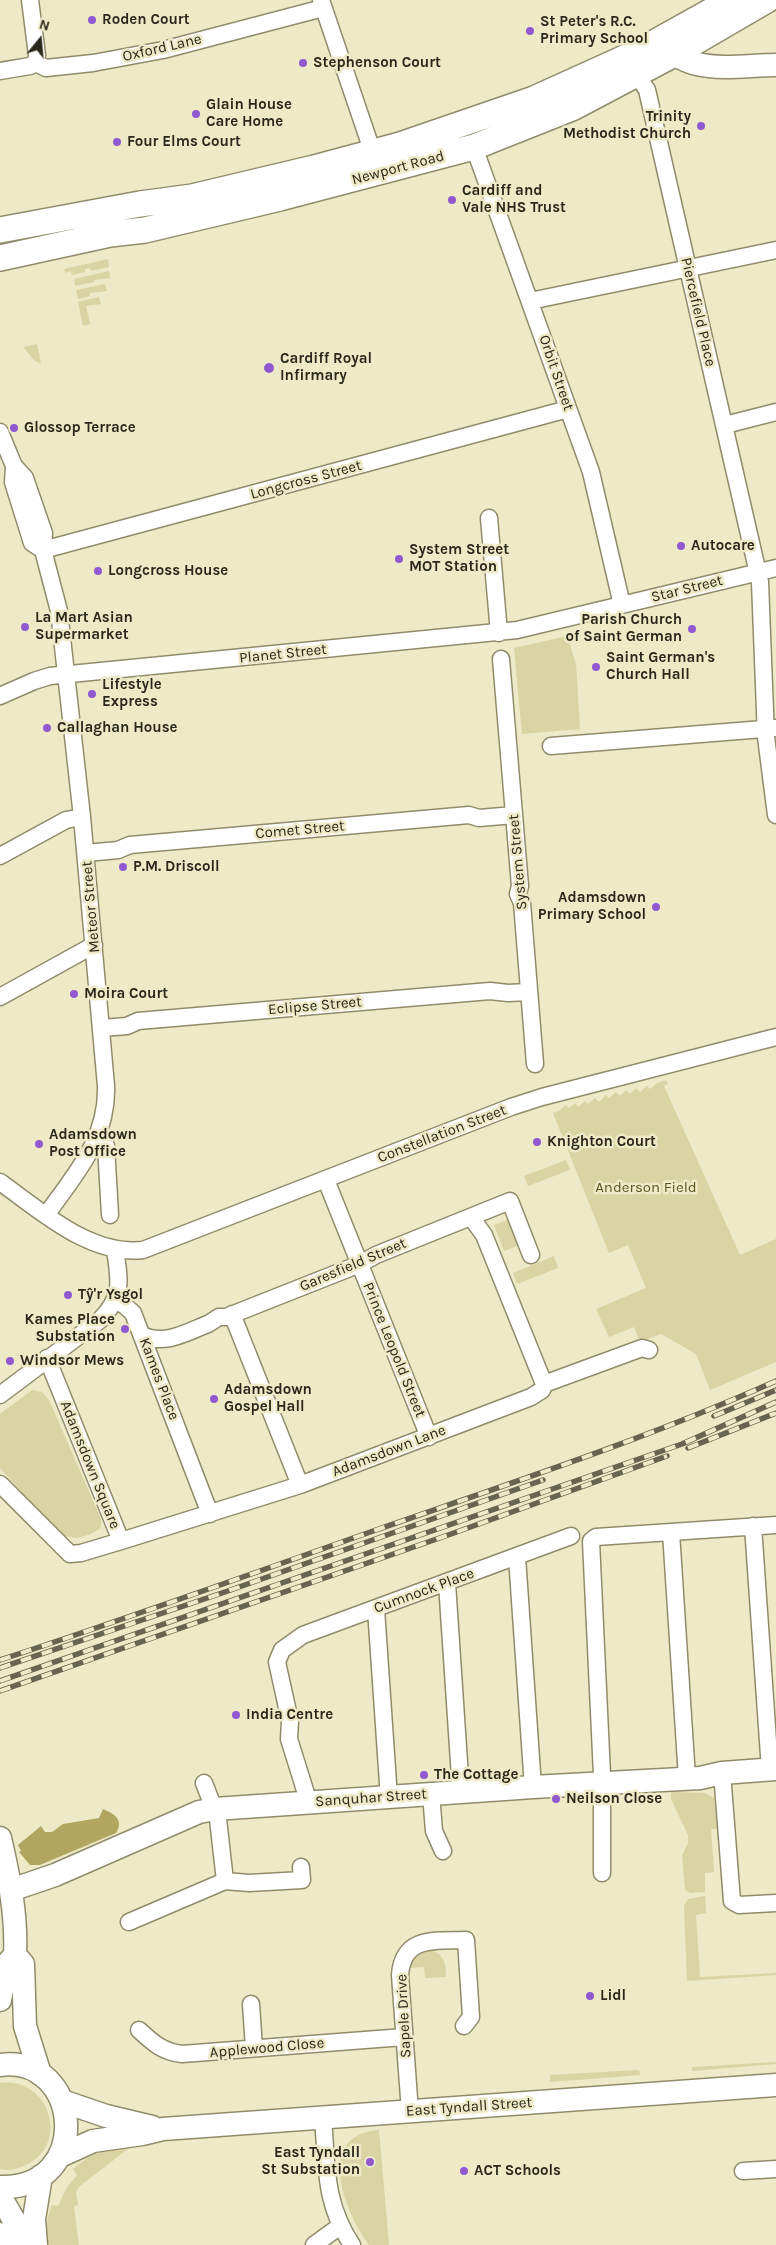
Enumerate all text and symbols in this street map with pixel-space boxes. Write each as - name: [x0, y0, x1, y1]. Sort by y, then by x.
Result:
- place label: Roden Court: [102, 11, 190, 29]
- place label: St Peter's R.C. Primary School: [540, 13, 648, 48]
- marker: Roden Court: [86, 14, 98, 26]
- north arrow: [15, 15, 65, 65]
- text: N: [37, 16, 52, 35]
- marker: St Peter's R.C. Primary School: [524, 25, 536, 37]
- street label: Oxford Lane: [121, 30, 203, 66]
- place label: Stephenson Court: [313, 54, 441, 72]
- marker: Stephenson Court: [297, 57, 309, 69]
- place label: Glain House Care Home: [206, 96, 292, 131]
- marker: Glain House Care Home: [190, 108, 202, 120]
- place label: Trinity Methodist Church: [563, 108, 691, 143]
- marker: Trinity Methodist Church: [695, 120, 707, 132]
- place label: Four Elms Court: [127, 133, 241, 151]
- marker: Four Elms Court: [111, 136, 123, 148]
- street label: Newport Road: [350, 147, 446, 189]
- place label: Cardiff and Vale NHS Trust: [462, 182, 566, 217]
- marker: Cardiff and Vale NHS Trust: [446, 194, 458, 206]
- street label: Piercefield Place: [677, 256, 719, 368]
- street label: Orbit Street: [535, 333, 577, 413]
- place label: Cardiff Royal Infirmary: [280, 350, 372, 385]
- marker: Cardiff Royal Infirmary: [262, 361, 276, 375]
- place label: Glossop Terrace: [24, 419, 136, 437]
- marker: Glossop Terrace: [8, 422, 20, 434]
- street label: Longcross Street: [248, 456, 364, 504]
- place label: Autocare: [691, 537, 755, 555]
- marker: Autocare: [675, 540, 687, 552]
- place label: System Street MOT Station: [409, 541, 509, 576]
- marker: System Street MOT Station: [393, 553, 405, 565]
- place label: Longcross House: [108, 562, 228, 580]
- marker: Longcross House: [92, 565, 104, 577]
- street label: Star Street: [649, 571, 725, 607]
- place label: La Mart Asian Supermarket: [35, 609, 133, 644]
- place label: Parish Church of Saint German: [566, 611, 682, 646]
- marker: La Mart Asian Supermarket: [19, 621, 31, 633]
- marker: Parish Church of Saint German: [686, 623, 698, 635]
- street label: Planet Street: [238, 640, 328, 668]
- place label: Saint German's Church Hall: [606, 649, 715, 684]
- marker: Saint German's Church Hall: [590, 661, 602, 673]
- place label: Lifestyle Express: [102, 676, 162, 711]
- marker: Lifestyle Express: [86, 688, 98, 700]
- place label: Callaghan House: [57, 719, 178, 737]
- marker: Callaghan House: [41, 722, 53, 734]
- street label: System Street: [505, 813, 531, 911]
- street label: Comet Street: [255, 817, 345, 843]
- place label: P.M. Driscoll: [133, 858, 220, 876]
- street label: Meteor Street: [78, 860, 104, 954]
- marker: P.M. Driscoll: [117, 861, 129, 873]
- place label: Adamsdown Primary School: [538, 889, 646, 924]
- marker: Adamsdown Primary School: [650, 901, 662, 913]
- place label: Moira Court: [84, 985, 168, 1003]
- marker: Moira Court: [68, 988, 80, 1000]
- street label: Eclipse Street: [267, 993, 363, 1019]
- street label: Constellation Street: [375, 1101, 509, 1167]
- place label: Adamsdown Post Office: [49, 1126, 137, 1161]
- place label: Knighton Court: [547, 1133, 656, 1151]
- marker: Knighton Court: [531, 1136, 543, 1148]
- marker: Adamsdown Post Office: [33, 1138, 45, 1150]
- park label: Anderson Field: [595, 1179, 697, 1197]
- street label: Garesfield Street: [297, 1234, 409, 1296]
- street label: Prince Leopold Street: [359, 1280, 429, 1420]
- place label: Tŷ'r Ysgol: [78, 1286, 143, 1304]
- marker: Tŷ'r Ysgol: [62, 1289, 74, 1301]
- place label: Kames Place Substation: [25, 1311, 115, 1346]
- marker: Kames Place Substation: [119, 1323, 131, 1335]
- street label: Kames Place: [135, 1335, 183, 1423]
- place label: Windsor Mews: [20, 1352, 124, 1370]
- marker: Windsor Mews: [4, 1355, 16, 1367]
- place label: Adamsdown Gospel Hall: [224, 1381, 312, 1416]
- marker: Adamsdown Gospel Hall: [208, 1393, 220, 1405]
- street label: Adamsdown Square: [56, 1398, 124, 1532]
- street label: Adamsdown Lane: [330, 1421, 448, 1481]
- street label: Cumnock Place: [371, 1564, 477, 1618]
- place label: India Centre: [246, 1706, 333, 1724]
- marker: India Centre: [230, 1709, 242, 1721]
- place label: The Cottage: [434, 1766, 518, 1784]
- marker: The Cottage: [418, 1769, 430, 1781]
- street label: Sanquhar Street: [315, 1785, 427, 1811]
- place label: Neilson Close: [566, 1790, 662, 1808]
- marker: Neilson Close: [550, 1793, 562, 1805]
- street label: Sapele Drive: [393, 1973, 415, 2059]
- place label: Lidl: [600, 1987, 626, 2005]
- marker: Lidl: [584, 1990, 596, 2002]
- street label: Applewood Close: [209, 2034, 325, 2062]
- street label: East Tyndall Street: [405, 2094, 533, 2120]
- place label: East Tyndall St Substation: [261, 2144, 360, 2179]
- marker: East Tyndall St Substation: [364, 2156, 376, 2168]
- place label: ACT Schools: [474, 2162, 561, 2180]
- marker: ACT Schools: [458, 2165, 470, 2177]

